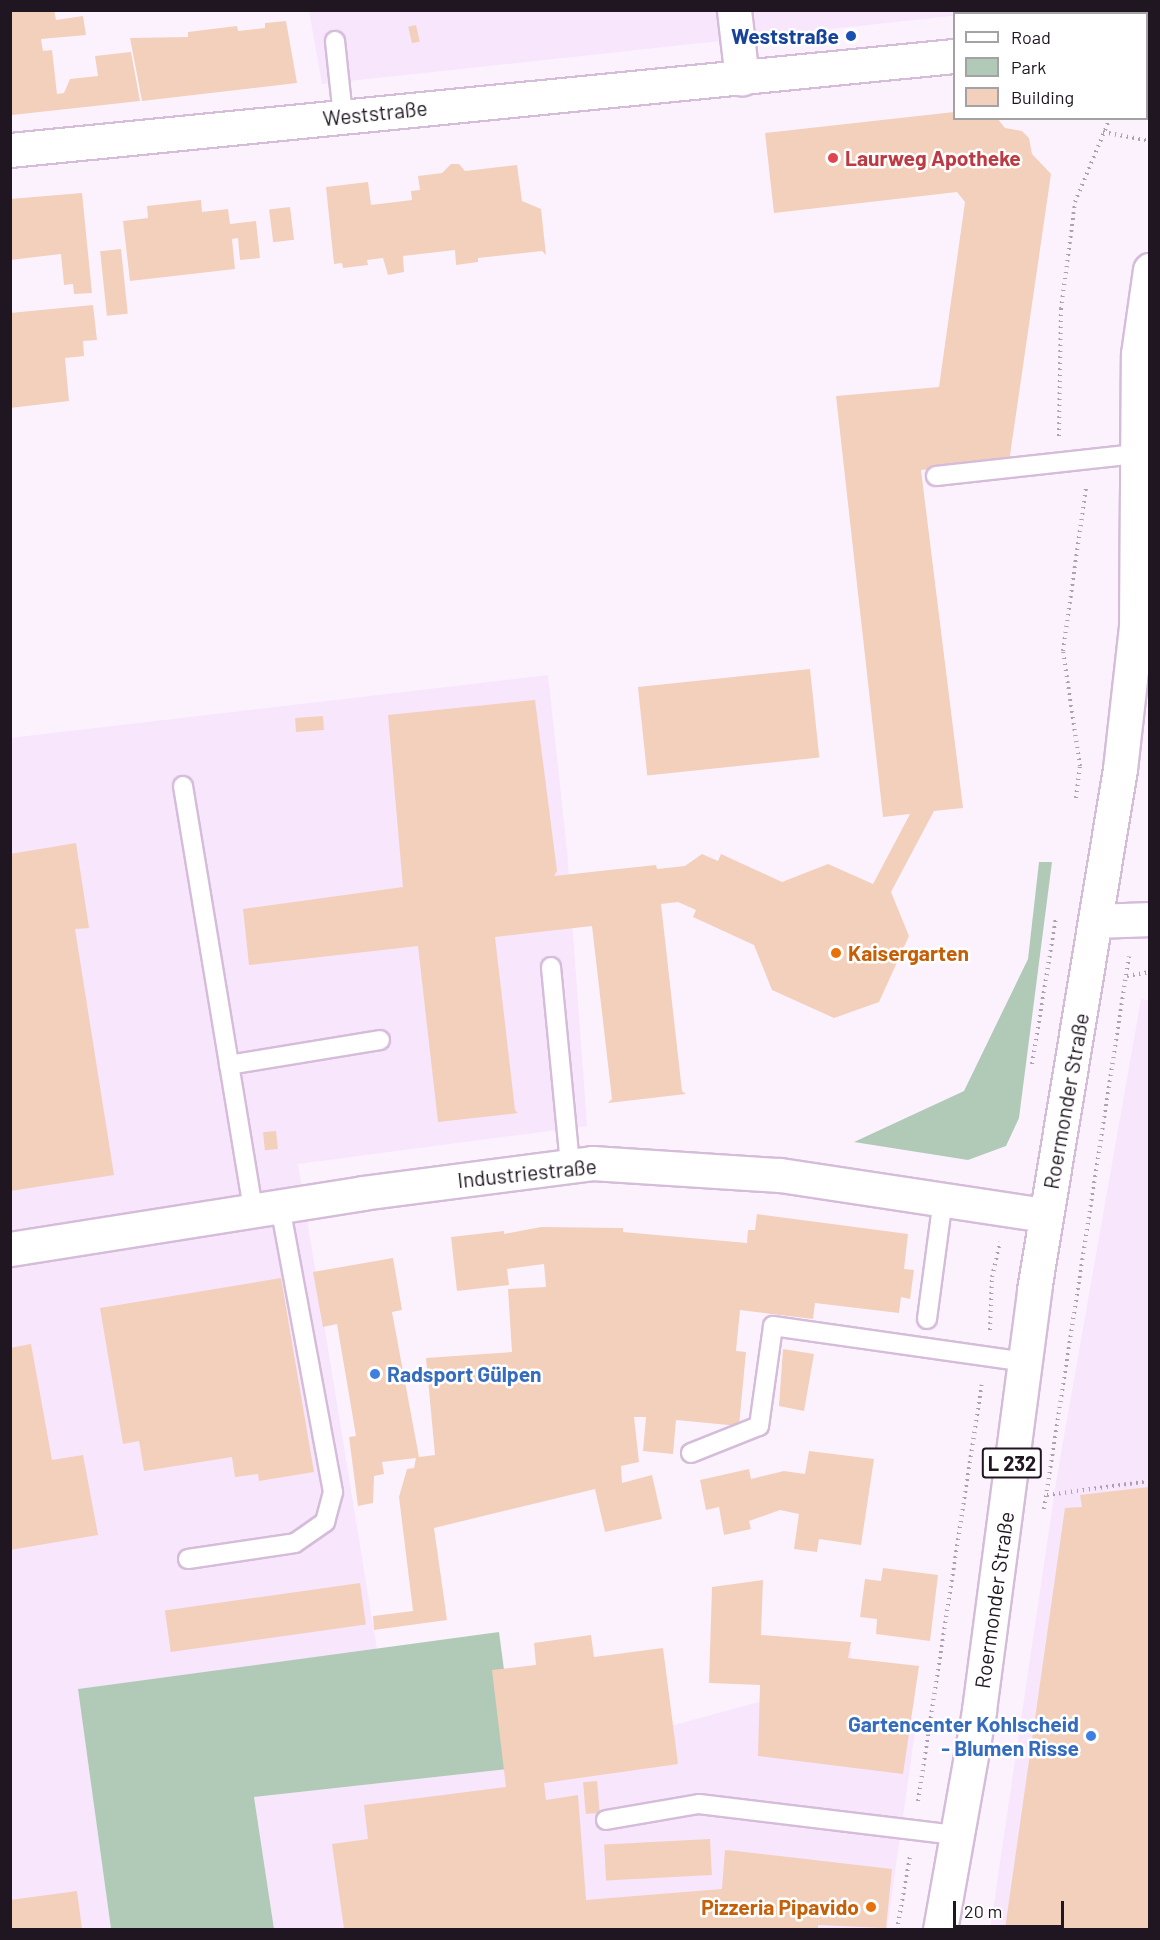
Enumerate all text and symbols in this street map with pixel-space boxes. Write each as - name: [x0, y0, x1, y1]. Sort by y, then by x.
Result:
- legend: [953, 12, 1148, 120]
- place label: Weststraße: [731, 23, 839, 49]
- text: Road: [1011, 26, 1051, 48]
- marker: Weststraße: [844, 29, 858, 43]
- text: Park: [1011, 56, 1046, 78]
- text: Building: [1011, 86, 1074, 108]
- street label: Weststraße: [321, 95, 429, 131]
- place label: Laurweg Apotheke: [845, 145, 1021, 171]
- marker: Laurweg Apotheke: [826, 151, 840, 165]
- place label: Kaisergarten: [848, 940, 969, 966]
- marker: Kaisergarten: [829, 946, 843, 960]
- street label: Roermonder Straße: [1038, 1011, 1094, 1191]
- street label: Industriestraße: [456, 1153, 598, 1193]
- place label: Radsport Gülpen: [387, 1361, 542, 1387]
- marker: Radsport Gülpen: [368, 1367, 382, 1381]
- road number: L 232: [980, 1446, 1044, 1480]
- street label: Roermonder Straße: [969, 1510, 1019, 1690]
- place label: Gartencenter Kohlscheid - Blumen Risse: [848, 1711, 1079, 1761]
- marker: Gartencenter Kohlscheid - Blumen Risse: [1084, 1729, 1098, 1743]
- scale bar: [956, 1889, 1067, 1927]
- place label: Pizzeria Pipavido: [701, 1894, 859, 1920]
- marker: Pizzeria Pipavido: [864, 1900, 878, 1914]
- text: 20 m: [964, 1900, 1002, 1922]

